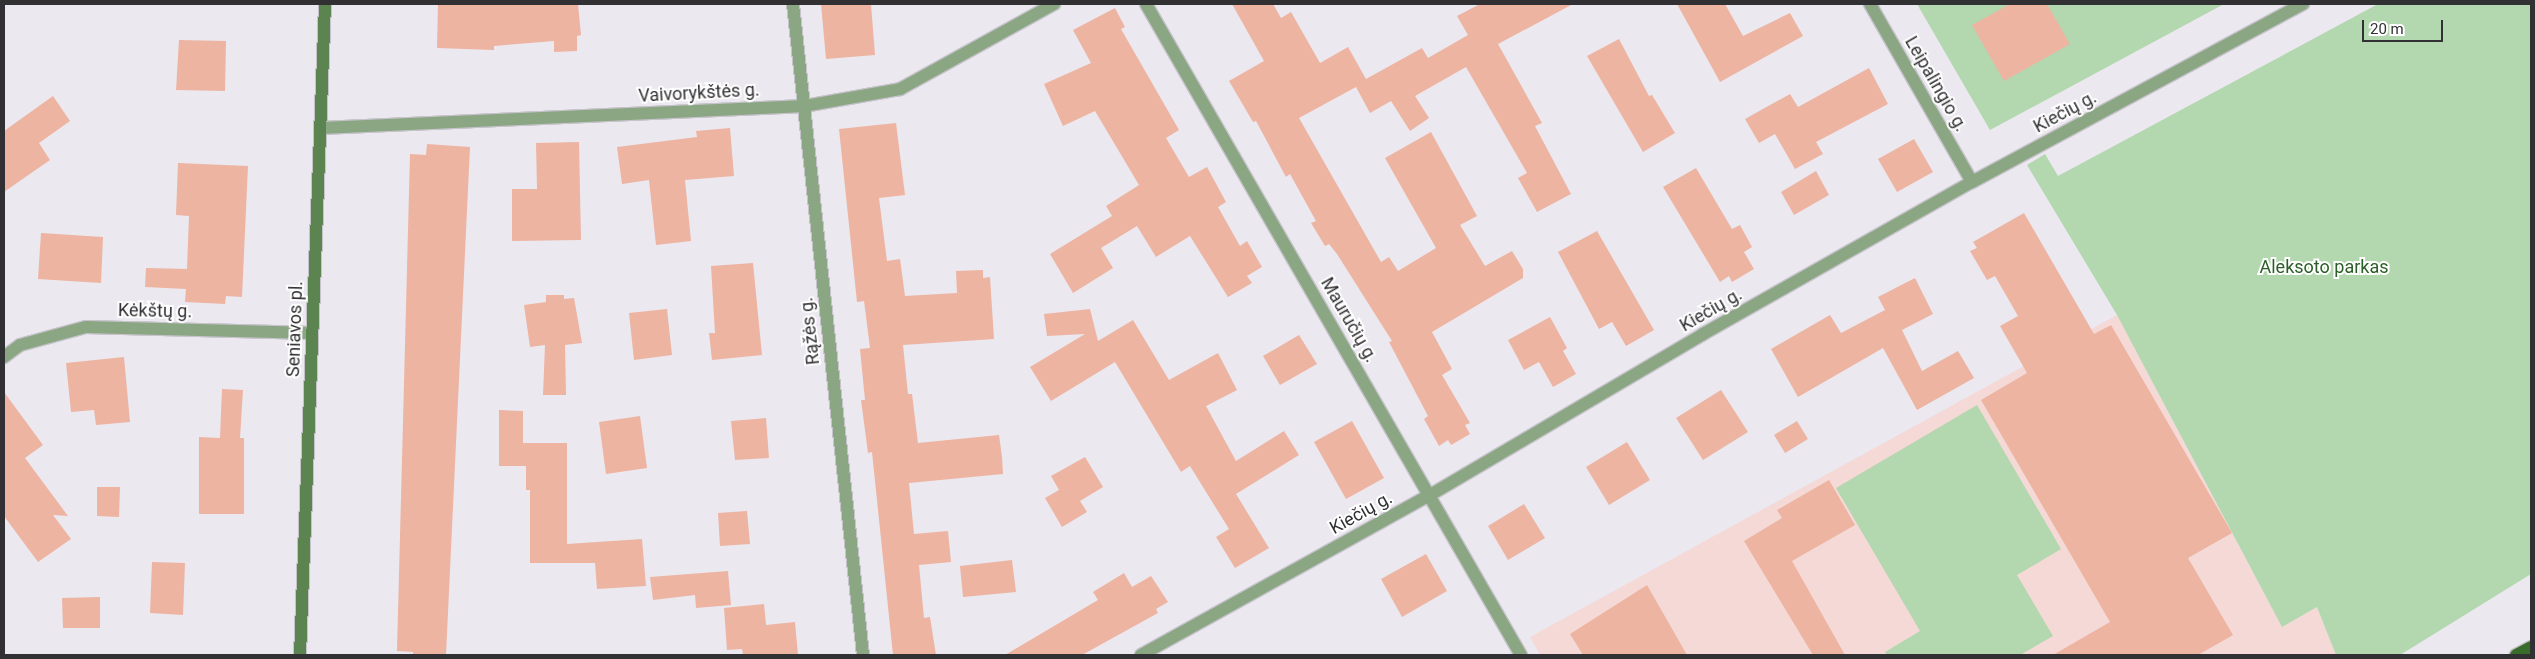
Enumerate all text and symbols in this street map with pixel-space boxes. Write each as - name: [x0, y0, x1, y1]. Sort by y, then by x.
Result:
- scale bar: [2365, 10, 2446, 42]
- text: 20 m: [2370, 20, 2404, 38]
- street label: Leipalingio g.: [1900, 33, 1972, 135]
- street label: Vaivorykštės g.: [638, 79, 760, 107]
- street label: Kiečių g.: [2030, 86, 2100, 138]
- park label: Aleksoto parkas: [2260, 256, 2388, 278]
- street label: Mauručių g.: [1316, 274, 1382, 366]
- street label: Seniavos pl.: [283, 281, 307, 377]
- street label: Kiečių g.: [1676, 284, 1746, 336]
- street label: Rąžės g.: [796, 296, 824, 366]
- street label: Kėkštų g.: [118, 300, 192, 322]
- street label: Kiečių g.: [1326, 487, 1396, 539]

